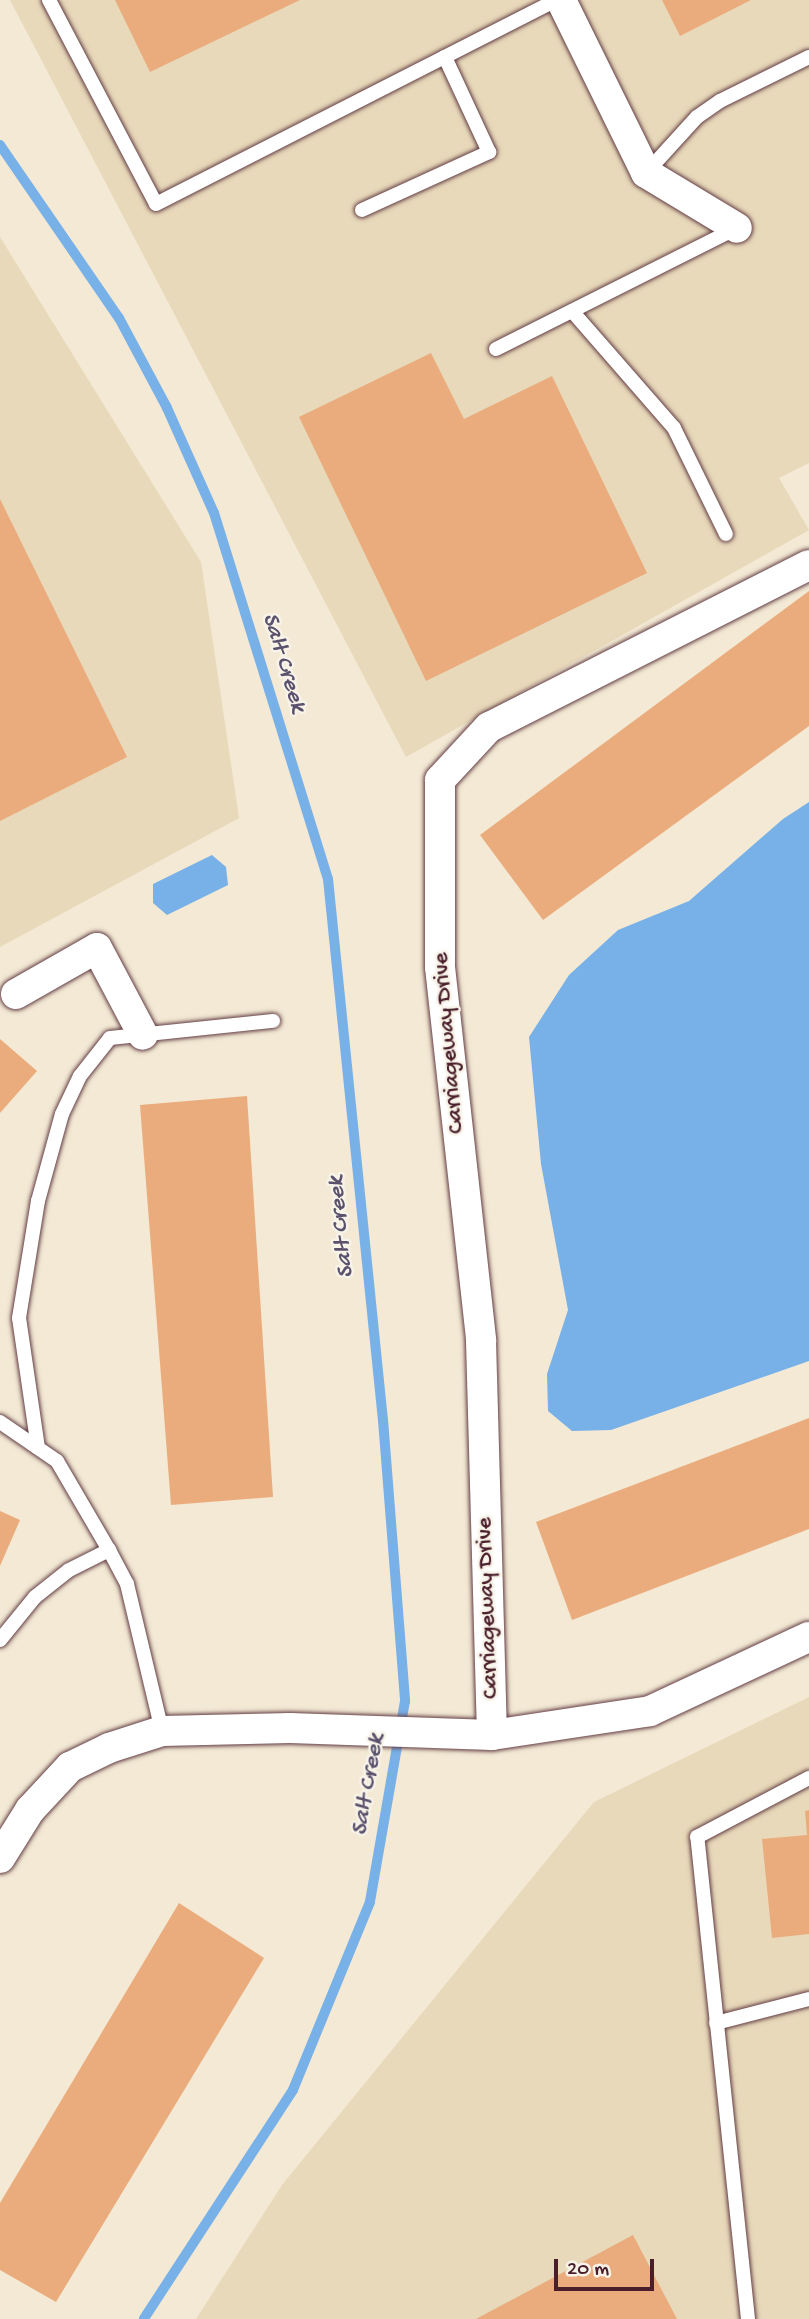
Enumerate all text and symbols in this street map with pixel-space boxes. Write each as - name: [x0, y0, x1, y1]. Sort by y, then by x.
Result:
- water label: Salt Creek: [254, 610, 312, 716]
- street label: Carriageway Drive: [428, 951, 472, 1135]
- water label: Salt Creek: [322, 1175, 362, 1279]
- street label: Carriageway Drive: [472, 1517, 506, 1699]
- water label: Salt Creek: [346, 1732, 392, 1838]
- scale bar: [557, 2246, 657, 2290]
- text: 20 m: [567, 2258, 609, 2283]

